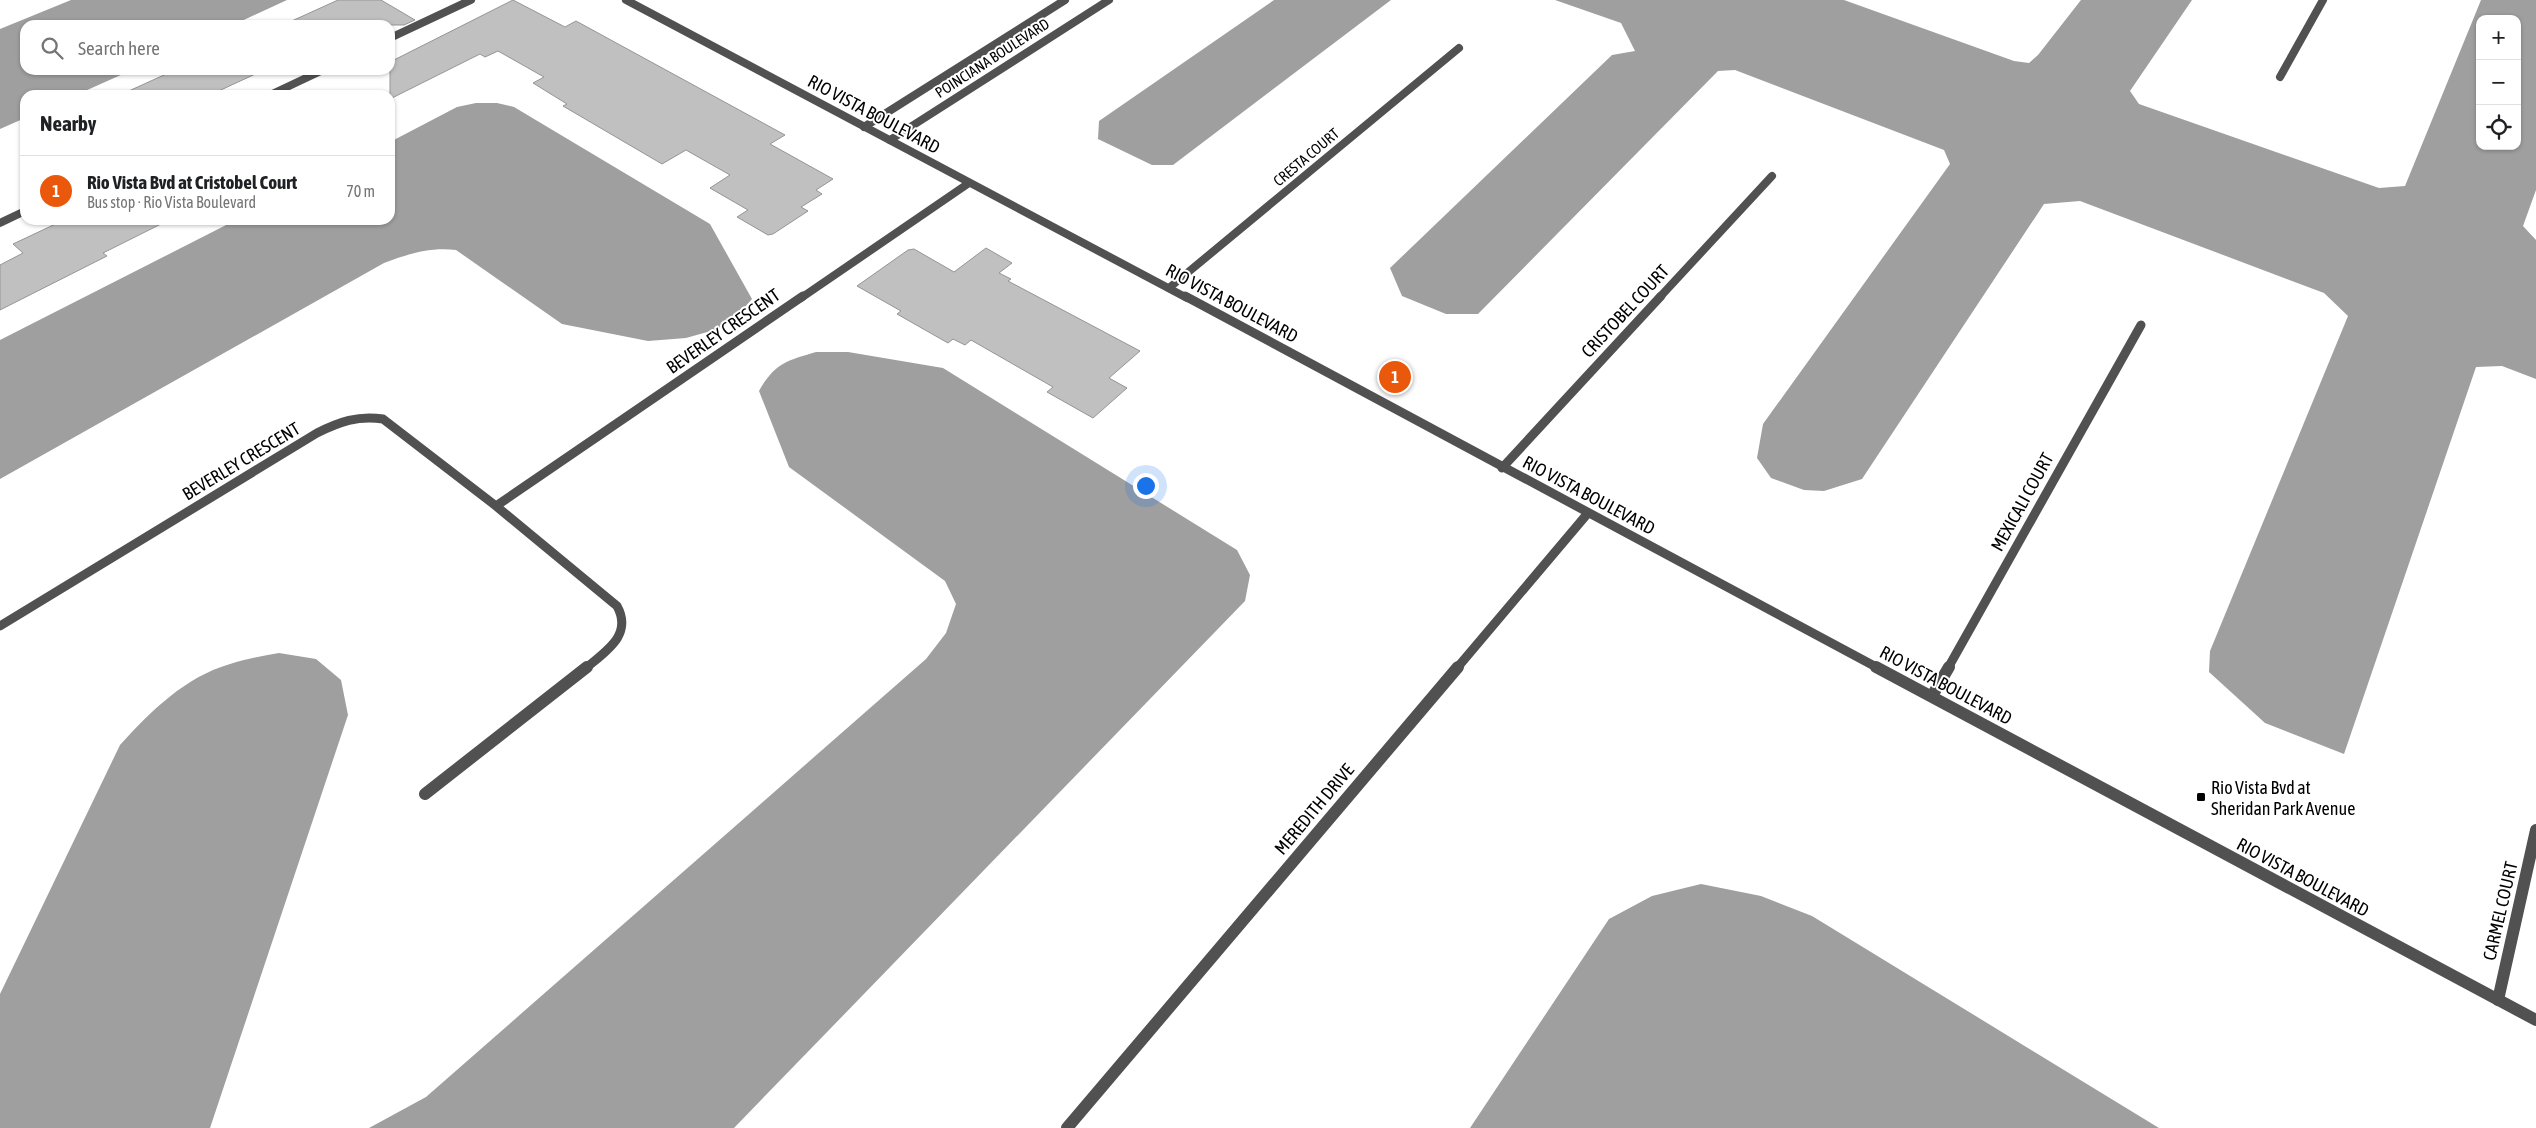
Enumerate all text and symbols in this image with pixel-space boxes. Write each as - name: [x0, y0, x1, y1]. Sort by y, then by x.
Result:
- street label: POINCIANA BOULEVARD: [932, 15, 1052, 101]
- map controls: [2476, 15, 2521, 150]
- button: +: [2476, 15, 2521, 60]
- search box: [20, 20, 395, 75]
- icon: search: [38, 34, 66, 62]
- text: Search here: [78, 37, 160, 59]
- button: −: [2476, 60, 2521, 105]
- street label: RIO VISTA BOULEVARD: [804, 70, 944, 158]
- button: locate: [2476, 105, 2521, 150]
- text: Nearby: [40, 111, 96, 135]
- street label: CRESTA COURT: [1270, 124, 1343, 189]
- text: Rio Vista Bvd at Cristobel Court: [87, 171, 297, 193]
- text: 1: [52, 182, 60, 200]
- text: 70 m: [346, 182, 375, 200]
- text: Bus stop · Rio Vista Boulevard: [87, 193, 256, 211]
- street label: RIO VISTA BOULEVARD: [1162, 259, 1302, 347]
- street label: CRISTOBEL COURT: [1577, 260, 1673, 362]
- street label: BEVERLEY CRESCENT: [662, 284, 784, 378]
- pin: 1: [1379, 358, 1411, 396]
- street label: BEVERLEY CRESCENT: [178, 418, 304, 504]
- street label: MEXICALI COURT: [1986, 449, 2058, 555]
- street label: RIO VISTA BOULEVARD: [1519, 451, 1659, 539]
- your location: [1133, 473, 1159, 499]
- street label: RIO VISTA BOULEVARD: [1876, 641, 2016, 729]
- street label: MEREDITH DRIVE: [1270, 759, 1358, 859]
- place label: Rio Vista Bvd at Sheridan Park Avenue: [2211, 777, 2355, 819]
- marker: Rio Vista Bvd at Sheridan Park Avenue: [2195, 791, 2207, 803]
- street label: RIO VISTA BOULEVARD: [2233, 833, 2373, 921]
- street label: CARMEL COURT: [2478, 859, 2522, 962]

